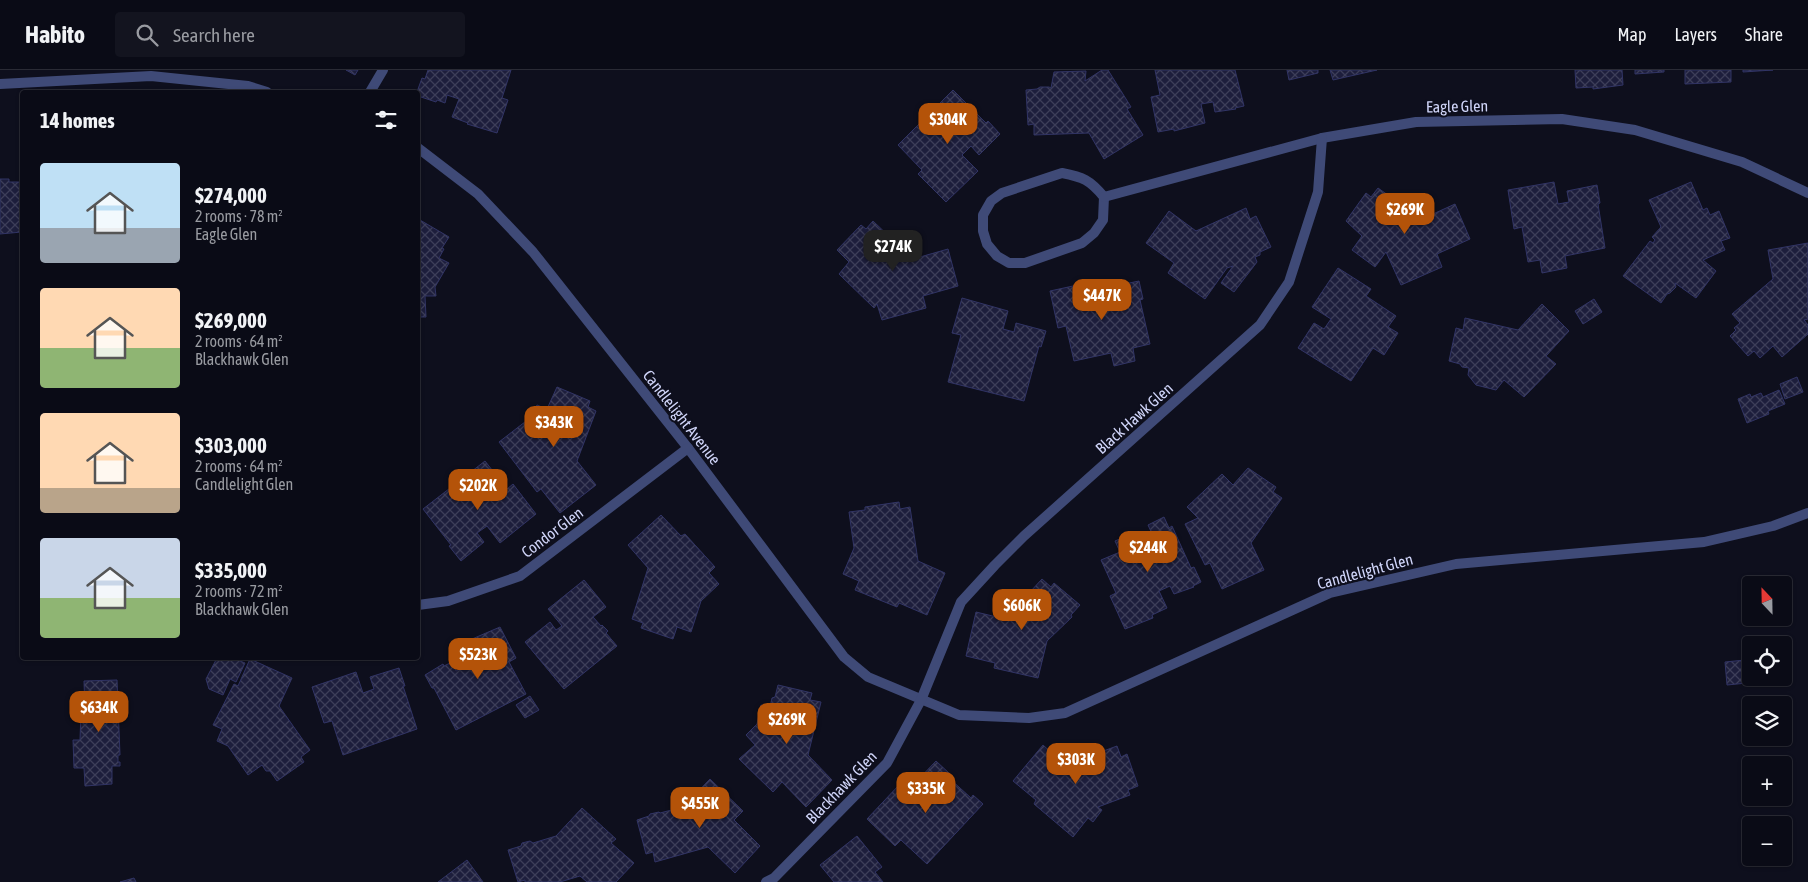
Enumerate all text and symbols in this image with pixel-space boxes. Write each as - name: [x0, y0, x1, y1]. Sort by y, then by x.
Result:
- search box: [115, 12, 465, 57]
- text: Habito: [25, 21, 85, 48]
- icon: search: [133, 21, 161, 49]
- text: Search here: [173, 24, 255, 46]
- text: Map: [1617, 24, 1646, 45]
- text: Layers: [1674, 24, 1717, 45]
- text: Share: [1745, 24, 1783, 45]
- street label: Eagle Glen: [1426, 96, 1488, 117]
- pin: $304K: [913, 102, 983, 145]
- icon: filters: [372, 106, 400, 134]
- text: 14 homes: [40, 108, 115, 132]
- text: $304K: [929, 110, 967, 128]
- icon: home: [80, 183, 140, 243]
- text: $274,000: [195, 183, 267, 207]
- pin: $269K: [1370, 192, 1440, 235]
- text: $269K: [1386, 200, 1424, 218]
- text: 2 rooms · 78 m²: [195, 207, 283, 225]
- text: Eagle Glen: [195, 225, 257, 243]
- pin: $274K: [858, 230, 928, 272]
- text: $274K: [874, 237, 912, 255]
- pin: $447K: [1067, 278, 1137, 321]
- text: $447K: [1083, 286, 1121, 304]
- icon: home: [80, 308, 140, 368]
- text: $269,000: [195, 308, 267, 332]
- text: 2 rooms · 64 m²: [195, 332, 283, 350]
- text: Blackhawk Glen: [195, 350, 289, 368]
- street label: Candlelight Avenue: [639, 366, 724, 468]
- street label: Black Hawk Glen: [1092, 379, 1176, 457]
- pin: $343K: [519, 406, 589, 448]
- text: $343K: [535, 413, 573, 431]
- icon: home: [80, 433, 140, 493]
- text: $303,000: [195, 433, 267, 457]
- text: 2 rooms · 64 m²: [195, 457, 283, 475]
- pin: $202K: [443, 468, 513, 511]
- text: Candlelight Glen: [195, 475, 293, 493]
- text: $202K: [459, 476, 497, 494]
- street label: Condor Glen: [518, 503, 586, 561]
- pin: $244K: [1113, 530, 1183, 573]
- text: $244K: [1129, 538, 1167, 556]
- street label: Candlelight Glen: [1315, 550, 1415, 593]
- icon: home: [80, 558, 140, 618]
- text: $335,000: [195, 558, 267, 582]
- north arrow: [1742, 576, 1792, 626]
- map controls: [1742, 576, 1792, 866]
- text: 2 rooms · 72 m²: [195, 582, 283, 600]
- pin: $606K: [987, 588, 1057, 631]
- text: $606K: [1003, 596, 1041, 614]
- text: Blackhawk Glen: [195, 600, 289, 618]
- button: locate: [1742, 636, 1792, 686]
- pin: $523K: [443, 638, 513, 680]
- text: $523K: [459, 645, 497, 663]
- pin: $634K: [64, 690, 134, 733]
- button: layers: [1742, 696, 1792, 746]
- text: $634K: [80, 698, 118, 716]
- pin: $269K: [752, 702, 822, 745]
- text: $269K: [768, 710, 806, 728]
- pin: $303K: [1041, 742, 1111, 785]
- street label: Blackhawk Glen: [802, 747, 880, 827]
- text: $303K: [1057, 750, 1095, 768]
- button: +: [1742, 756, 1792, 806]
- pin: $335K: [891, 772, 961, 814]
- text: $335K: [907, 779, 945, 797]
- pin: $455K: [665, 786, 735, 829]
- text: $455K: [681, 794, 719, 812]
- button: −: [1742, 816, 1792, 866]

